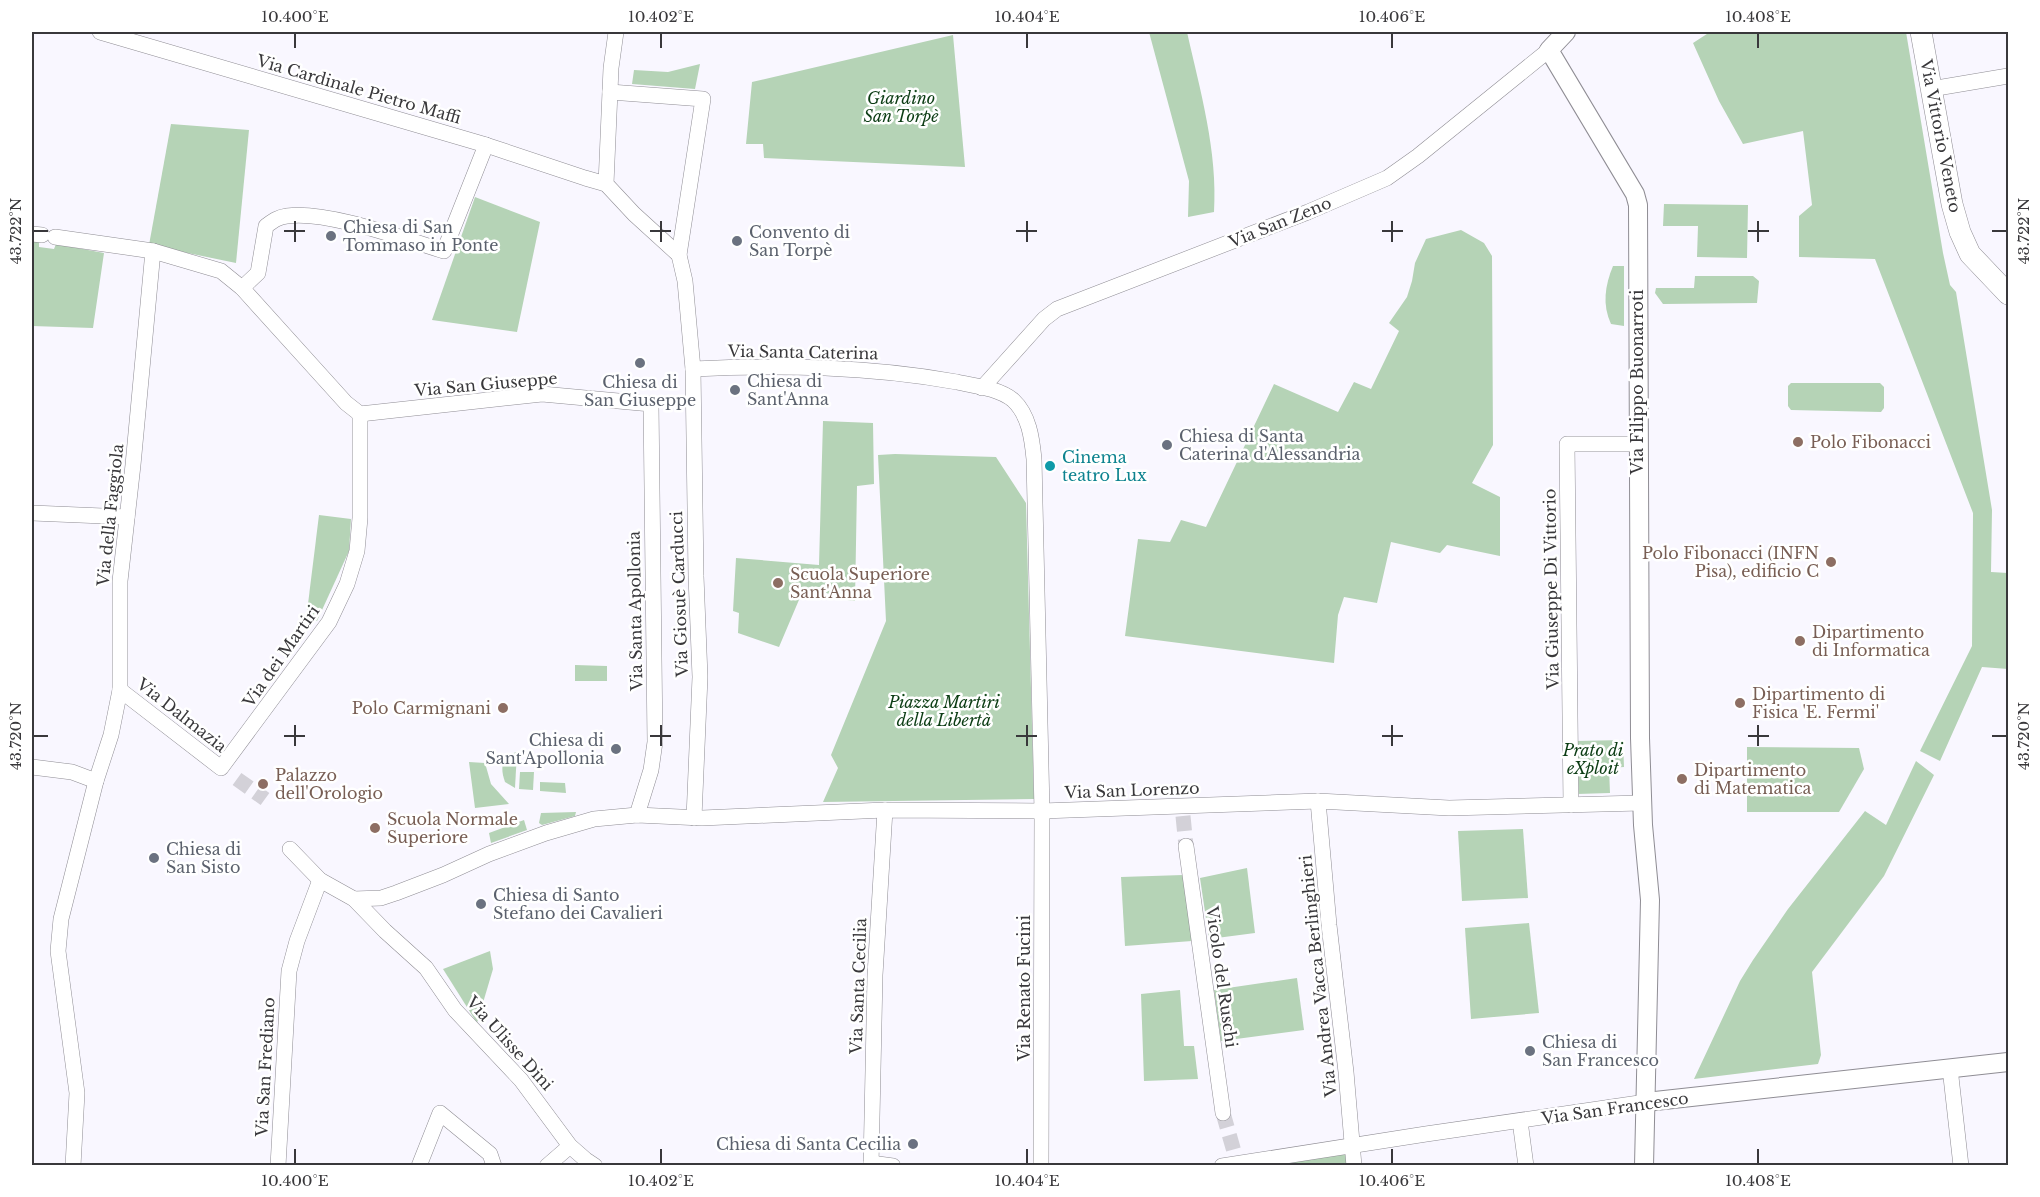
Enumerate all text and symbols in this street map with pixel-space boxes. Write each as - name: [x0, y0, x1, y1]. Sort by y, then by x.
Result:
- text: 10.400°E: [261, 7, 329, 26]
- text: 10.402°E: [628, 7, 694, 26]
- text: 10.404°E: [994, 7, 1060, 26]
- text: 10.406°E: [1359, 7, 1425, 26]
- text: 10.408°E: [1725, 7, 1791, 26]
- street label: Via Cardinale Pietro Maffi: [254, 50, 464, 128]
- street label: Via Vittorio Veneto: [1916, 57, 1966, 214]
- park label: Giardino San Torpè: [864, 88, 939, 126]
- street label: Via San Zeno: [1225, 192, 1334, 252]
- text: 43.722°N: [6, 198, 25, 264]
- text: 43.722°N: [2014, 198, 2033, 264]
- place label: Chiesa di San Tommaso in Ponte: [343, 217, 498, 255]
- place label: Convento di San Torpè: [749, 222, 851, 260]
- marker: Chiesa di San Tommaso in Ponte: [324, 229, 338, 243]
- marker: Convento di San Torpè: [730, 234, 744, 248]
- street label: Via Filippo Buonarroti: [1627, 289, 1647, 476]
- street label: Via Santa Caterina: [727, 341, 879, 363]
- marker: Chiesa di San Giuseppe: [633, 356, 647, 370]
- street label: Via San Giuseppe: [413, 368, 558, 400]
- place label: Chiesa di Sant'Anna: [747, 371, 829, 409]
- place label: Chiesa di San Giuseppe: [584, 372, 696, 410]
- marker: Chiesa di Sant'Anna: [728, 383, 742, 397]
- place label: Chiesa di Santa Caterina d'Alessandria: [1179, 426, 1360, 464]
- place label: Polo Fibonacci: [1810, 432, 1931, 452]
- marker: Polo Fibonacci: [1791, 435, 1805, 449]
- marker: Chiesa di Santa Caterina d'Alessandria: [1160, 438, 1174, 452]
- street label: Via della Faggiola: [92, 443, 127, 588]
- place label: Cinema teatro Lux: [1062, 447, 1147, 485]
- marker: Cinema teatro Lux: [1043, 459, 1057, 473]
- street label: Via Giuseppe Di Vittorio: [1539, 489, 1563, 690]
- street label: Via Giosuè Carducci: [666, 510, 692, 678]
- street label: Via Santa Apollonia: [624, 531, 646, 692]
- place label: Polo Fibonacci (INFN Pisa), edificio C: [1642, 543, 1819, 581]
- marker: Polo Fibonacci (INFN Pisa), edificio C: [1824, 555, 1838, 569]
- place label: Scuola Superiore Sant'Anna: [790, 564, 930, 602]
- marker: Scuola Superiore Sant'Anna: [771, 576, 785, 590]
- street label: Via dei Martiri: [238, 601, 324, 712]
- place label: Dipartimento di Informatica: [1812, 622, 1930, 660]
- marker: Dipartimento di Informatica: [1793, 634, 1807, 648]
- street label: Via Dalmazia: [132, 673, 231, 756]
- place label: Dipartimento di Fisica 'E. Fermi': [1752, 684, 1886, 722]
- park label: Piazza Martiri della Libertà: [887, 692, 1000, 730]
- marker: Dipartimento di Fisica 'E. Fermi': [1733, 696, 1747, 710]
- place label: Polo Carmignani: [352, 698, 492, 718]
- marker: Polo Carmignani: [496, 701, 510, 715]
- text: 43.720°N: [6, 702, 25, 770]
- text: 43.720°N: [2014, 702, 2033, 770]
- place label: Chiesa di Sant'Apollonia: [486, 730, 605, 768]
- park label: Prato di eXploit: [1562, 740, 1624, 778]
- marker: Chiesa di Sant'Apollonia: [609, 742, 623, 756]
- place label: Dipartimento di Matematica: [1694, 760, 1811, 798]
- place label: Palazzo dell'Orologio: [275, 765, 383, 803]
- marker: Dipartimento di Matematica: [1675, 772, 1689, 786]
- marker: Palazzo dell'Orologio: [256, 777, 270, 791]
- street label: Via San Lorenzo: [1063, 778, 1200, 802]
- place label: Scuola Normale Superiore: [387, 809, 518, 847]
- marker: Scuola Normale Superiore: [368, 821, 382, 835]
- place label: Chiesa di San Sisto: [166, 839, 242, 877]
- marker: Chiesa di San Sisto: [147, 851, 161, 865]
- street label: Via Andrea Vacca Berlinghieri: [1295, 853, 1341, 1099]
- place label: Chiesa di Santo Stefano dei Cavalieri: [493, 885, 663, 923]
- marker: Chiesa di Santo Stefano dei Cavalieri: [474, 897, 488, 911]
- street label: Vicolo del Ruschi: [1202, 904, 1242, 1050]
- street label: Via Renato Fucini: [1014, 915, 1034, 1062]
- street label: Via Santa Cecilia: [846, 917, 870, 1055]
- street label: Via Ulisse Dini: [462, 991, 558, 1095]
- street label: Via San Frediano: [251, 997, 279, 1138]
- place label: Chiesa di San Francesco: [1542, 1032, 1659, 1070]
- marker: Chiesa di San Francesco: [1523, 1044, 1537, 1058]
- street label: Via San Francesco: [1539, 1088, 1690, 1128]
- place label: Chiesa di Santa Cecilia: [716, 1134, 901, 1154]
- marker: Chiesa di Santa Cecilia: [906, 1137, 920, 1151]
- text: 10.400°E: [261, 1171, 329, 1190]
- text: 10.402°E: [628, 1171, 694, 1190]
- text: 10.404°E: [994, 1171, 1060, 1190]
- text: 10.406°E: [1359, 1171, 1425, 1190]
- text: 10.408°E: [1725, 1171, 1791, 1190]

